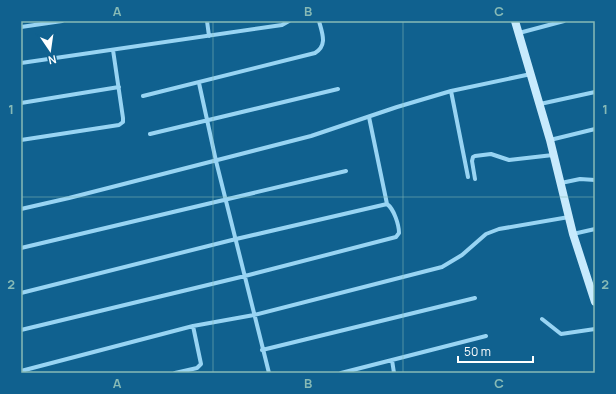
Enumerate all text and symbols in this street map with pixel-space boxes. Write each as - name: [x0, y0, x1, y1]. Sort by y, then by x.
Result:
- text: A: [113, 2, 122, 20]
- text: B: [304, 2, 312, 20]
- text: C: [494, 2, 504, 20]
- north arrow: [30, 30, 70, 70]
- text: N: [47, 52, 58, 68]
- text: 1: [8, 100, 14, 118]
- text: 1: [602, 100, 608, 118]
- text: 2: [7, 275, 15, 293]
- text: 2: [601, 275, 609, 293]
- scale bar: [458, 338, 533, 364]
- text: 50 m: [464, 343, 491, 360]
- text: A: [113, 374, 122, 392]
- text: B: [304, 374, 312, 392]
- text: C: [494, 374, 504, 392]

